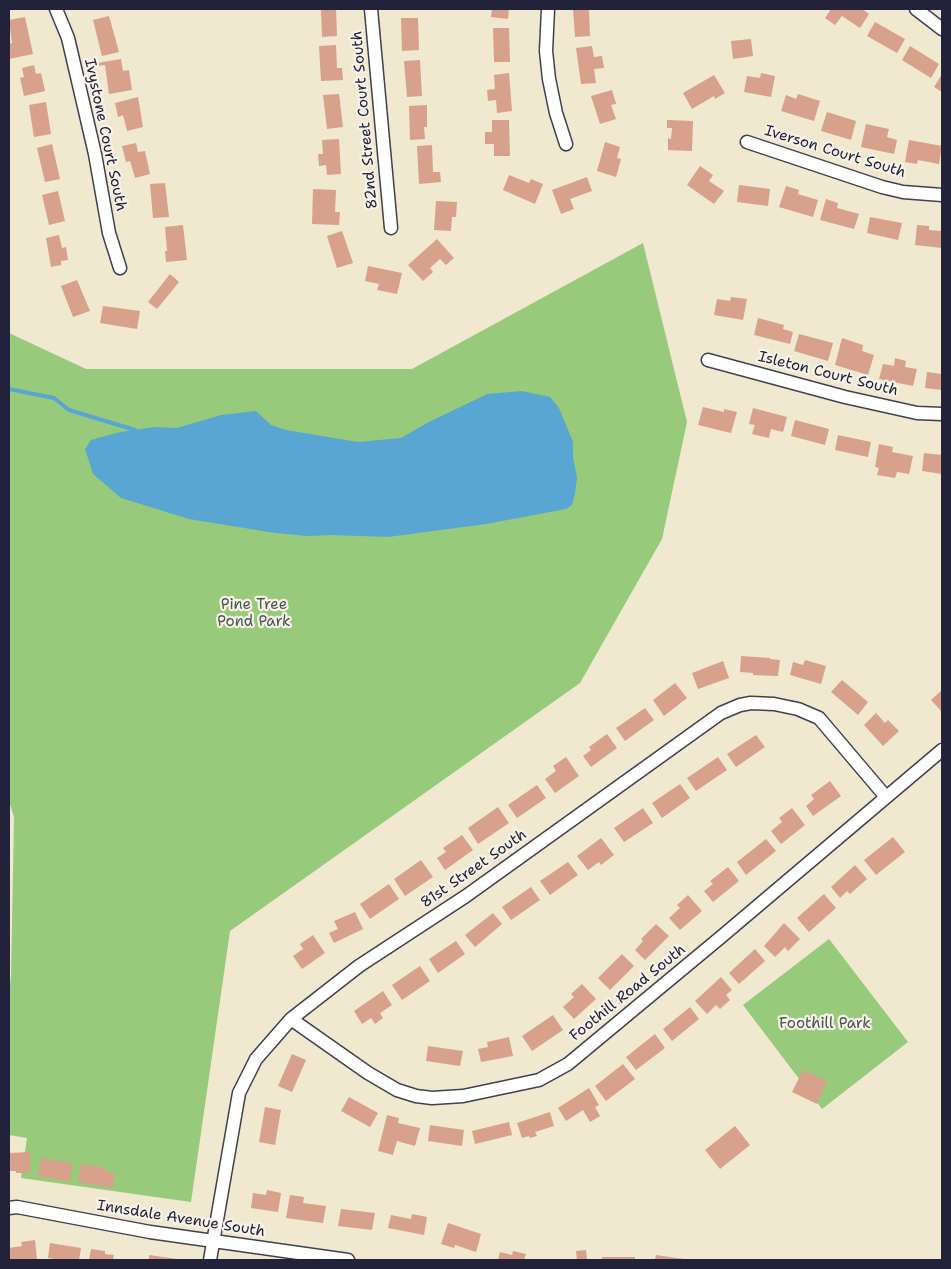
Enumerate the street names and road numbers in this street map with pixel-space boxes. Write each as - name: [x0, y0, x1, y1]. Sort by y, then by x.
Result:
- street label: 82nd Street Court South: [348, 30, 382, 210]
- street label: Ivystone Court South: [80, 57, 130, 213]
- street label: Iverson Court South: [762, 122, 908, 182]
- street label: Isleton Court South: [756, 348, 900, 400]
- street label: 81st Street South: [418, 826, 530, 912]
- street label: Foothill Road South: [566, 941, 690, 1045]
- street label: Innsdale Avenue South: [96, 1197, 266, 1241]

